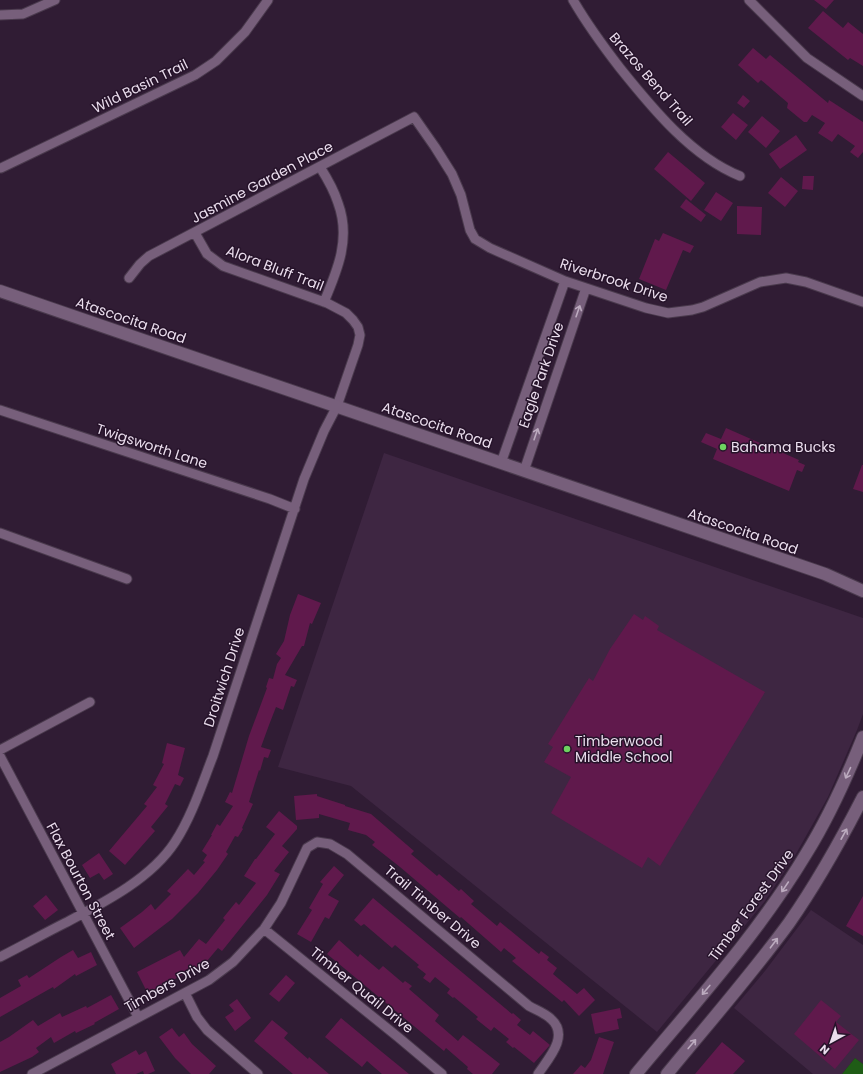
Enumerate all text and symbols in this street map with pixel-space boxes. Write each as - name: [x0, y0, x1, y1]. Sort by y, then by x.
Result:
- street label: Brazos Bend Trail: [605, 28, 697, 130]
- street label: Wild Basin Trail: [89, 54, 191, 118]
- street label: Jasmine Garden Place: [188, 136, 337, 228]
- street label: Alora Bluff Trail: [223, 240, 327, 296]
- street label: Riverbrook Drive: [557, 253, 671, 307]
- street label: Atascocita Road: [73, 292, 189, 348]
- one-way arrow: [575, 304, 582, 317]
- street label: Eagle Park Drive: [514, 319, 569, 431]
- street label: Atascocita Road: [379, 397, 495, 453]
- street label: Twigsworth Lane: [94, 419, 210, 474]
- one-way arrow: [533, 428, 540, 441]
- place label: Bahama Bucks: [731, 437, 836, 457]
- marker: Bahama Bucks: [718, 442, 728, 452]
- street label: Atascocita Road: [685, 503, 801, 559]
- street label: Droitwich Drive: [198, 624, 250, 729]
- place label: Timberwood Middle School: [575, 731, 672, 767]
- marker: Timberwood Middle School: [562, 744, 572, 754]
- one-way arrow: [844, 767, 851, 779]
- street label: Flax Bourton Street: [42, 819, 120, 943]
- one-way arrow: [841, 828, 848, 840]
- street label: Timber Forest Drive: [704, 845, 799, 965]
- street label: Trail Timber Drive: [380, 861, 486, 954]
- one-way arrow: [781, 881, 789, 892]
- one-way arrow: [770, 938, 778, 949]
- street label: Timber Quail Drive: [306, 942, 418, 1038]
- street label: Timbers Drive: [121, 953, 214, 1017]
- one-way arrow: [702, 985, 711, 995]
- north arrow: [811, 1022, 851, 1062]
- one-way arrow: [687, 1039, 696, 1049]
- text: N: [816, 1041, 833, 1058]

